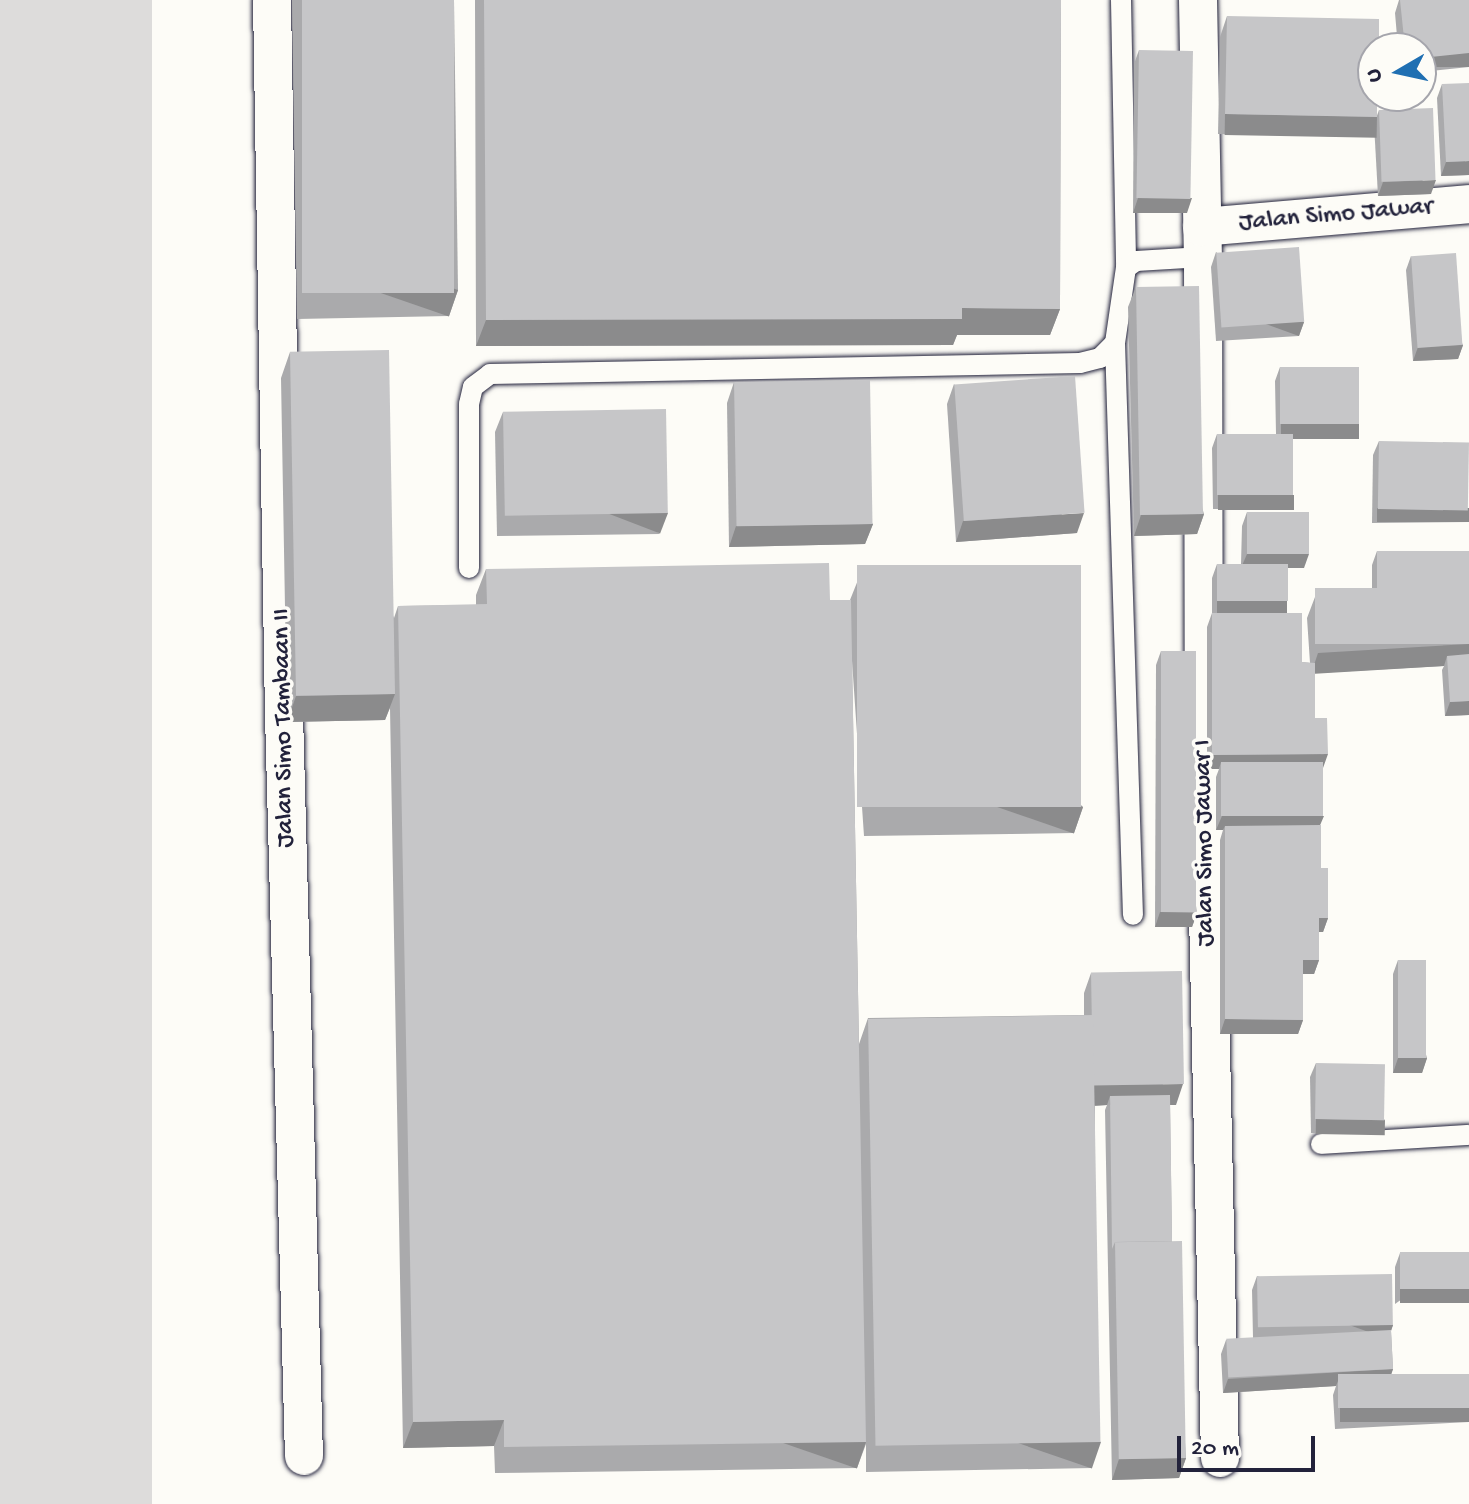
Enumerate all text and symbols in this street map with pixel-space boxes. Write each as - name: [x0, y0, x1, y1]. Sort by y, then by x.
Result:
- north arrow: [1357, 32, 1437, 112]
- text: U: [1361, 67, 1389, 84]
- street label: Jalan Simo Jawar: [1238, 192, 1434, 240]
- street label: Jalan Simo Tambaan II: [267, 608, 303, 848]
- street label: Jalan Simo Jawar I: [1189, 739, 1223, 947]
- scale bar: [1181, 1420, 1319, 1470]
- text: 20 m: [1191, 1435, 1239, 1464]

